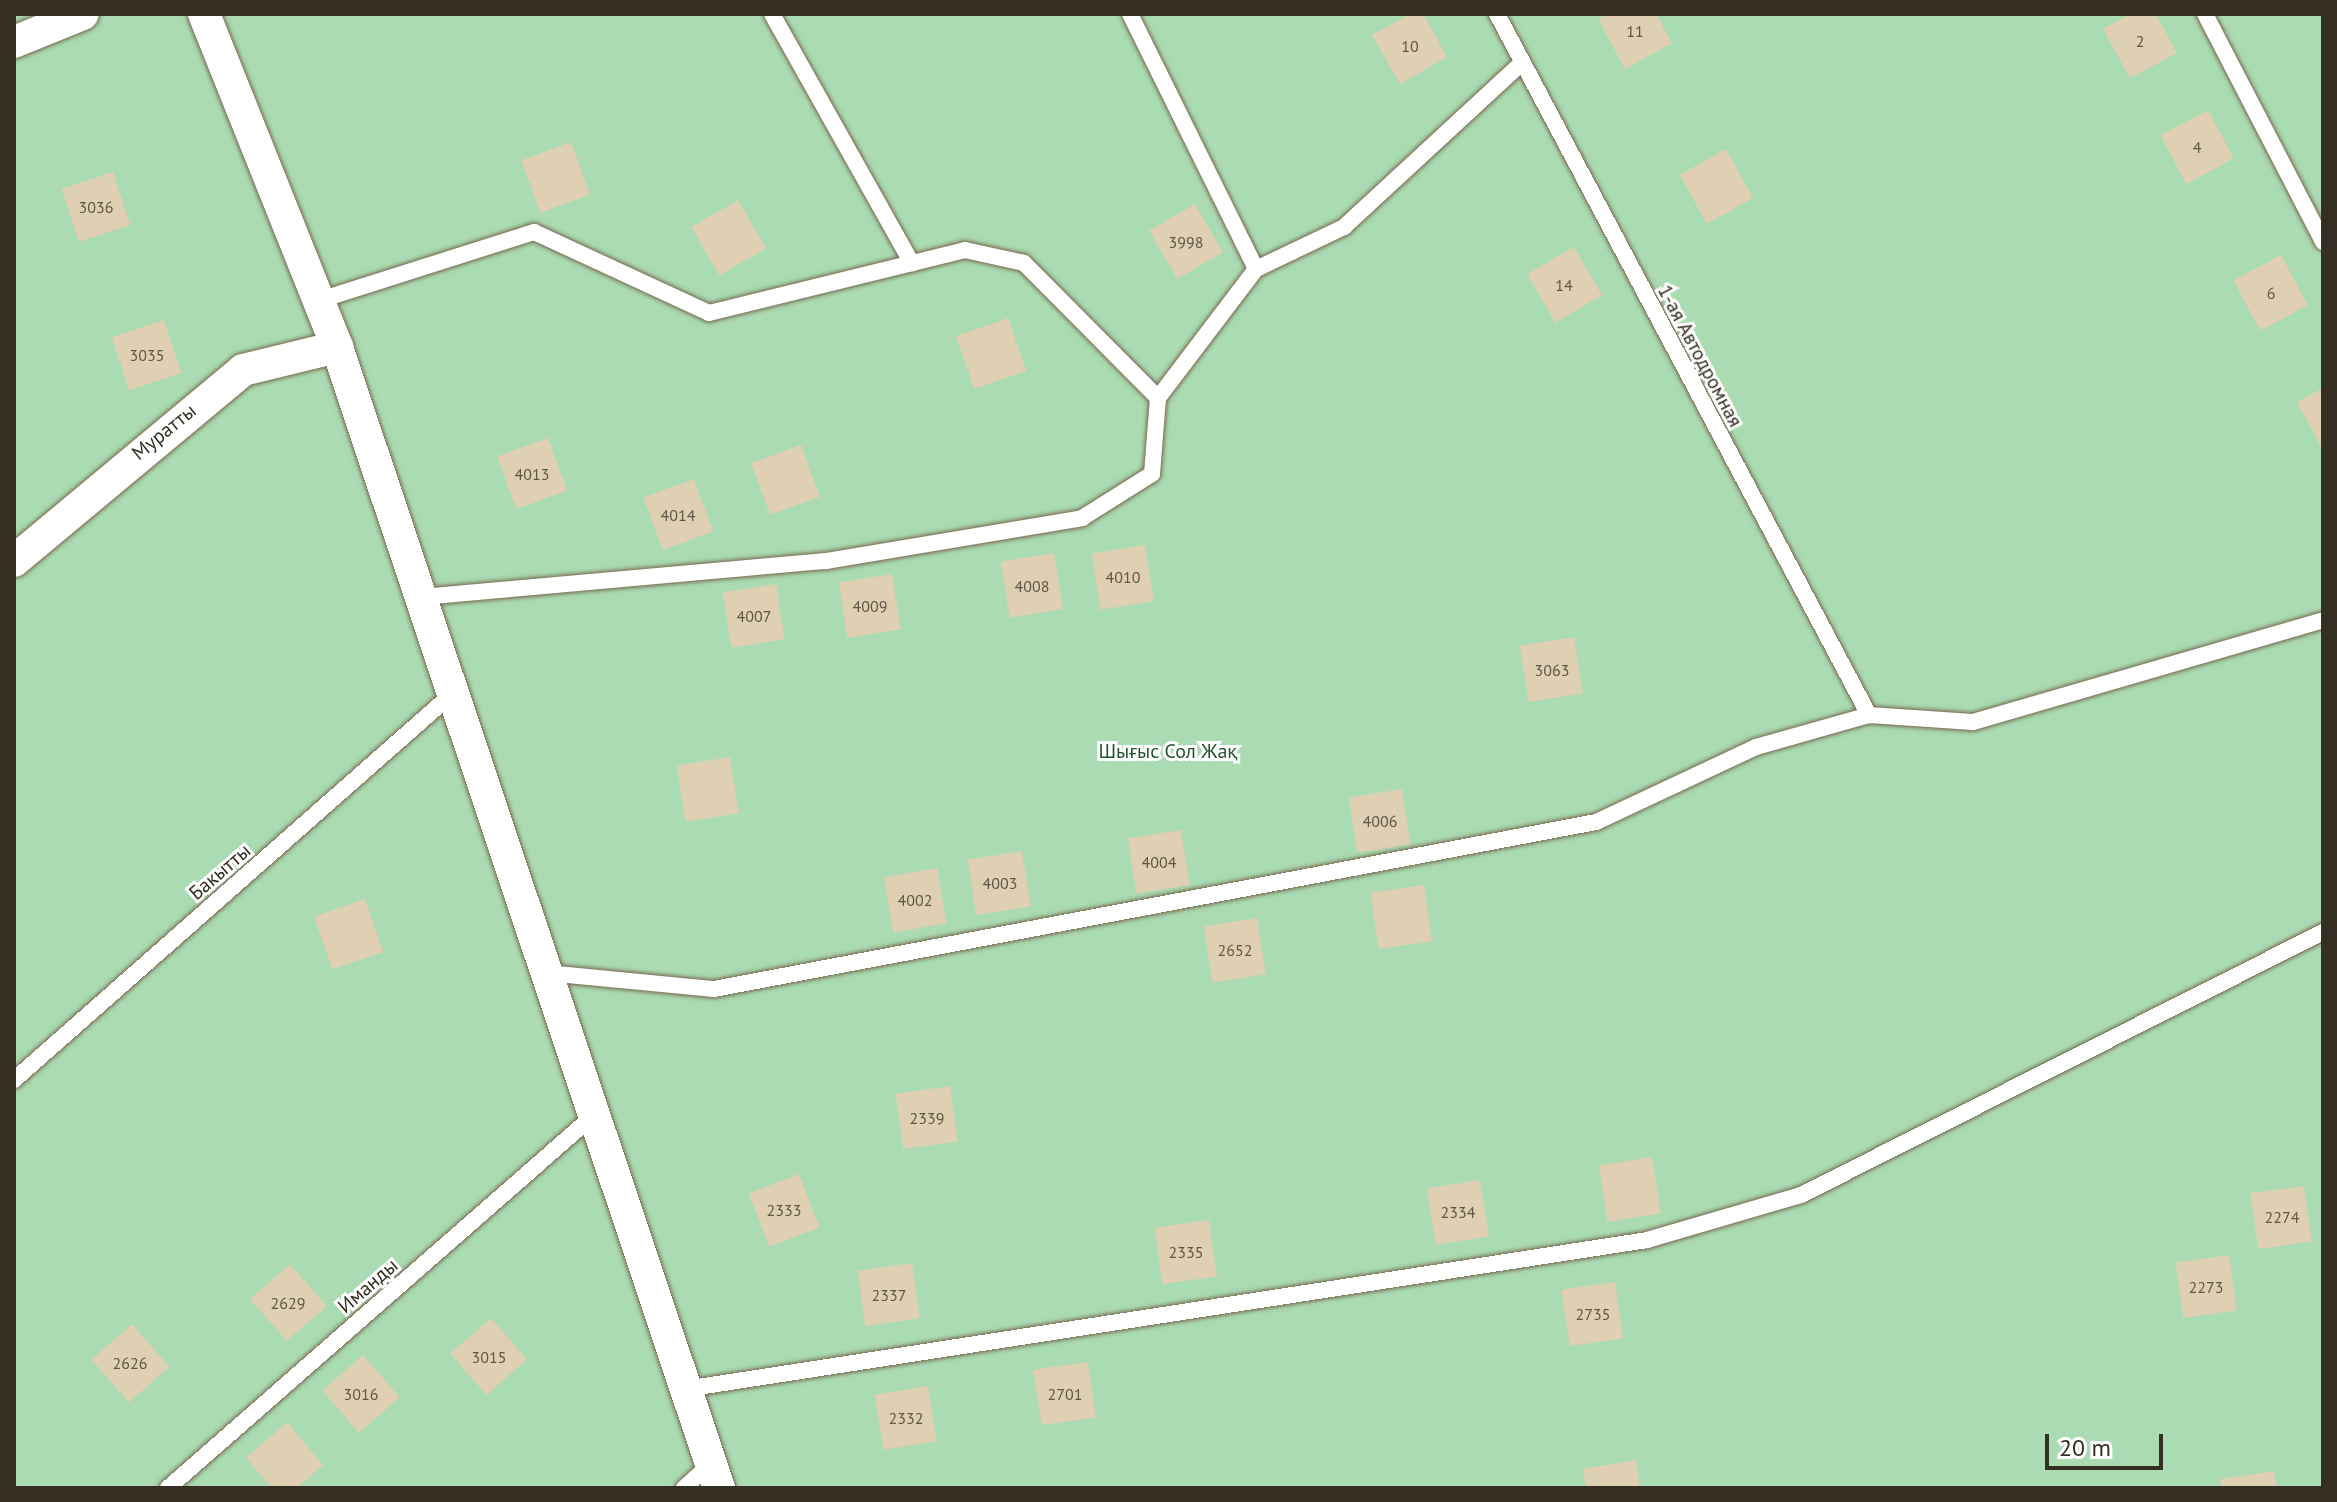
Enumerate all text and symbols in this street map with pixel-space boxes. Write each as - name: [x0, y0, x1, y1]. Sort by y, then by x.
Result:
- house number: 11: [1626, 21, 1644, 41]
- house number: 2: [2136, 31, 2144, 51]
- house number: 10: [1401, 36, 1419, 56]
- house number: 4: [2193, 137, 2201, 157]
- house number: 3036: [79, 197, 113, 217]
- house number: 3998: [1169, 232, 1203, 252]
- house number: 14: [1555, 275, 1573, 295]
- street label: 1-ая Автодромная: [1652, 280, 1748, 432]
- house number: 6: [2267, 283, 2275, 303]
- house number: 3035: [130, 345, 164, 365]
- street label: Муратты: [127, 399, 201, 465]
- house number: 4013: [515, 464, 549, 484]
- house number: 4014: [661, 505, 695, 525]
- house number: 4010: [1106, 567, 1140, 587]
- house number: 4008: [1015, 576, 1049, 596]
- house number: 4009: [853, 596, 887, 616]
- house number: 4007: [737, 606, 771, 626]
- house number: 3063: [1535, 660, 1569, 680]
- park label: Шығыс Сол Жақ: [1099, 739, 1237, 763]
- house number: 4006: [1363, 811, 1397, 831]
- street label: Бакытты: [184, 839, 256, 905]
- house number: 4004: [1142, 852, 1176, 872]
- house number: 4003: [983, 873, 1017, 893]
- house number: 4002: [898, 890, 932, 910]
- house number: 2652: [1218, 940, 1252, 960]
- house number: 2339: [910, 1108, 944, 1128]
- house number: 2333: [767, 1200, 801, 1220]
- house number: 2334: [1441, 1202, 1475, 1222]
- house number: 2274: [2265, 1207, 2299, 1227]
- house number: 2335: [1169, 1242, 1203, 1262]
- street label: Иманды: [333, 1254, 403, 1318]
- house number: 2273: [2189, 1277, 2223, 1297]
- house number: 2337: [872, 1285, 906, 1305]
- house number: 2629: [271, 1293, 305, 1313]
- house number: 2735: [1576, 1304, 1610, 1324]
- house number: 3015: [472, 1347, 506, 1367]
- house number: 2626: [113, 1353, 147, 1373]
- house number: 3016: [344, 1384, 378, 1404]
- house number: 2701: [1048, 1384, 1082, 1404]
- house number: 2332: [889, 1408, 923, 1428]
- scale bar: [2049, 1418, 2167, 1468]
- text: 20 m: [2059, 1432, 2111, 1463]

